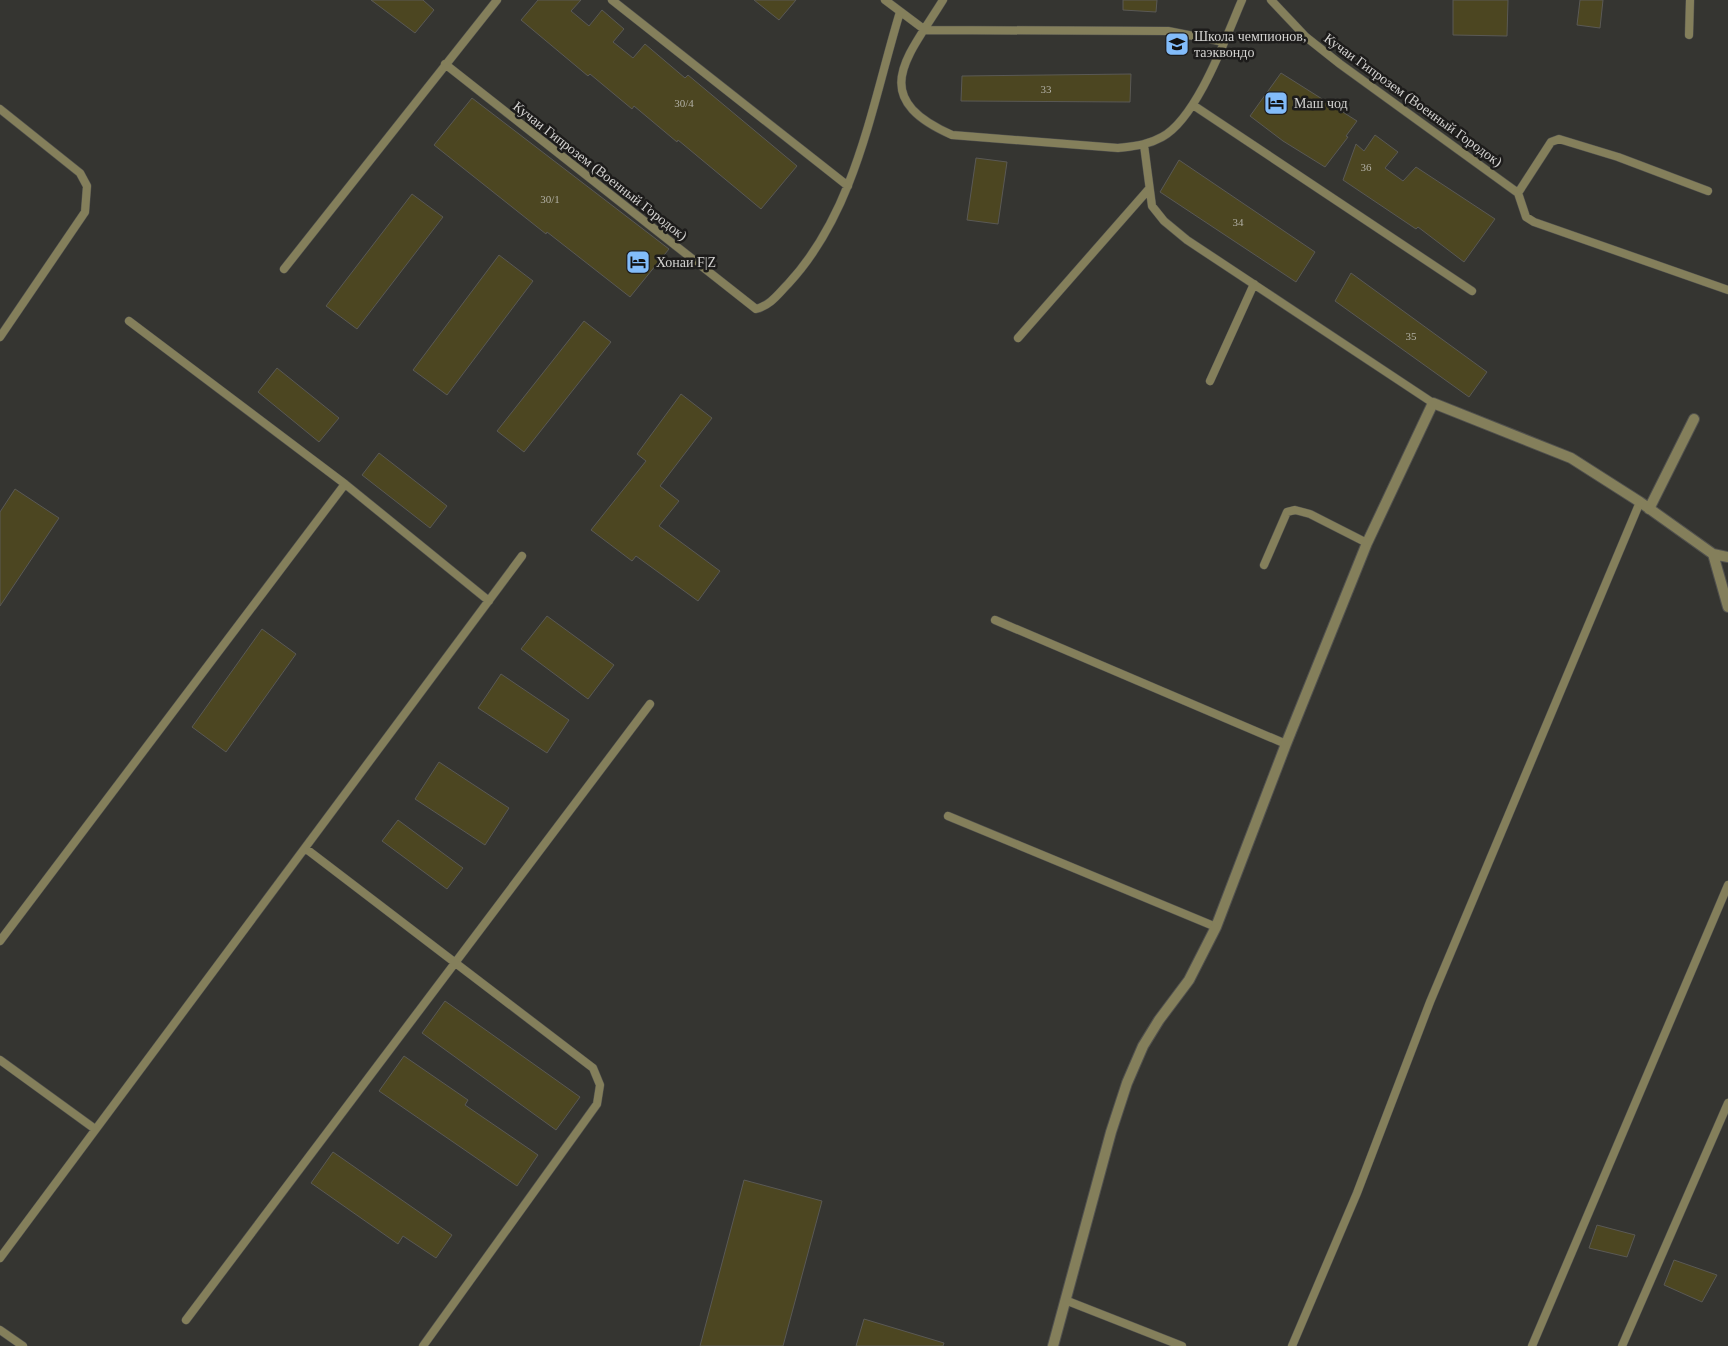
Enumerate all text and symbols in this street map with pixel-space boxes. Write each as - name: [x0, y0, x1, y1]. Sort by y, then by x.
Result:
- place label: Школа чемпионов, таэквондо: [1194, 29, 1306, 60]
- street label: Кучаи Гипрозем (Военный Городок): [1321, 30, 1505, 171]
- school or university icon: Школа чемпионов, таэквондо: [1164, 31, 1190, 57]
- house number: 33: [1041, 83, 1052, 95]
- hotel icon: Маш чод: [1263, 90, 1289, 116]
- place label: Маш чод: [1294, 96, 1348, 111]
- house number: 30/4: [674, 97, 694, 109]
- street label: Кучаи Гипрозем (Военный Городок): [510, 99, 690, 244]
- house number: 36: [1361, 161, 1372, 173]
- house number: 30/1: [540, 193, 560, 205]
- house number: 34: [1233, 216, 1244, 228]
- hotel icon: Хонаи F|Z: [625, 249, 651, 275]
- place label: Хонаи F|Z: [656, 255, 716, 270]
- house number: 35: [1406, 330, 1417, 342]

